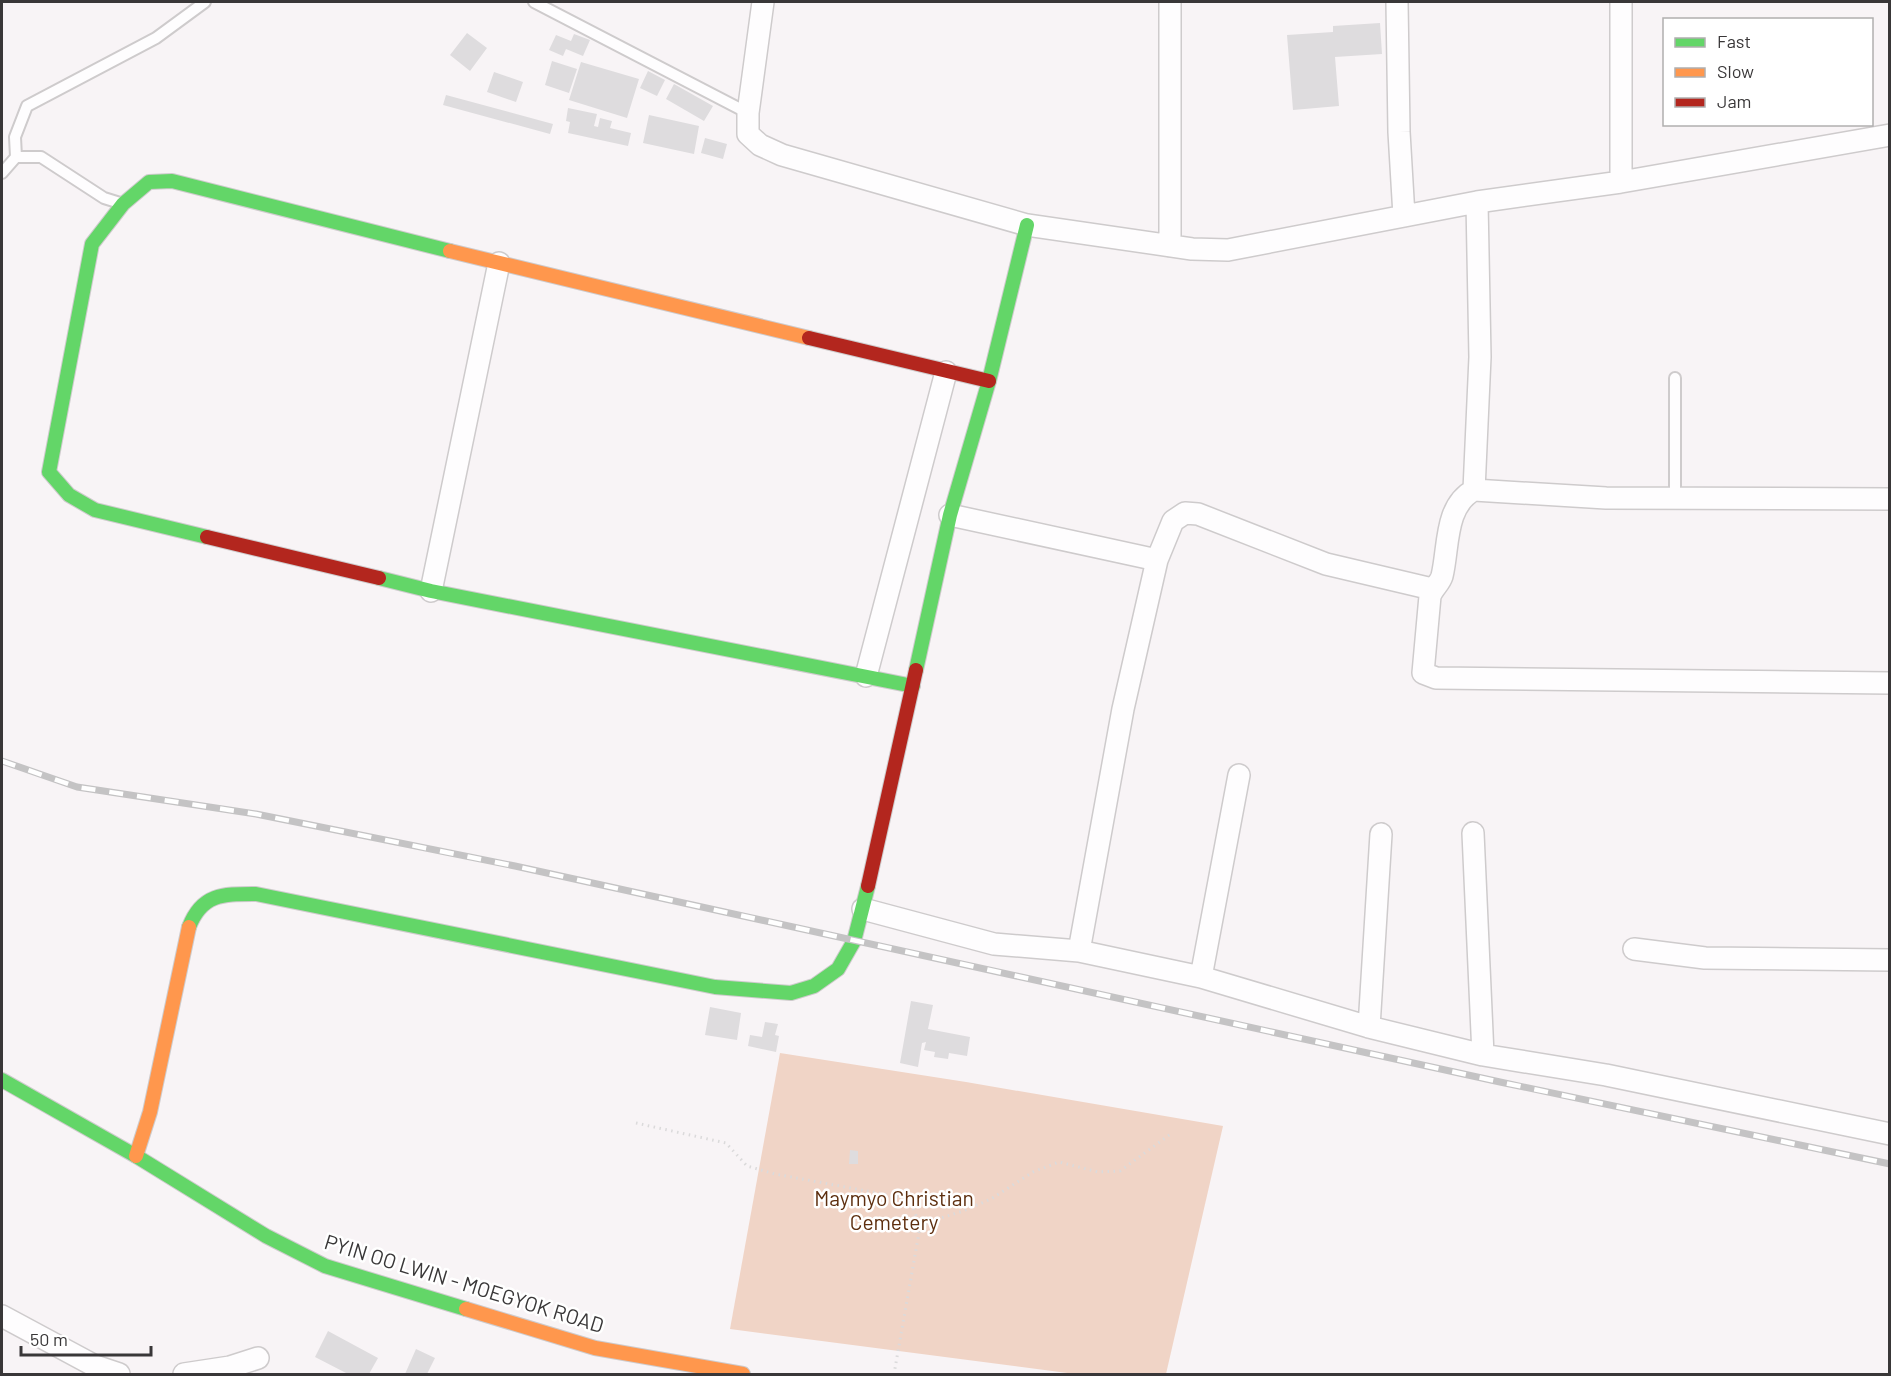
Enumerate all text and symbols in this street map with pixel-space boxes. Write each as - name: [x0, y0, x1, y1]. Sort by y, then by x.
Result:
- legend: [1663, 18, 1873, 126]
- text: Fast: [1717, 30, 1751, 52]
- text: Slow: [1717, 60, 1754, 82]
- text: Jam: [1717, 90, 1751, 112]
- park label: Maymyo Christian Cemetery: [814, 1185, 974, 1234]
- street label: PYIN OO LWIN - MOEGYOK ROAD: [322, 1228, 607, 1337]
- scale bar: [21, 1319, 152, 1357]
- text: 50 m: [30, 1328, 68, 1350]

